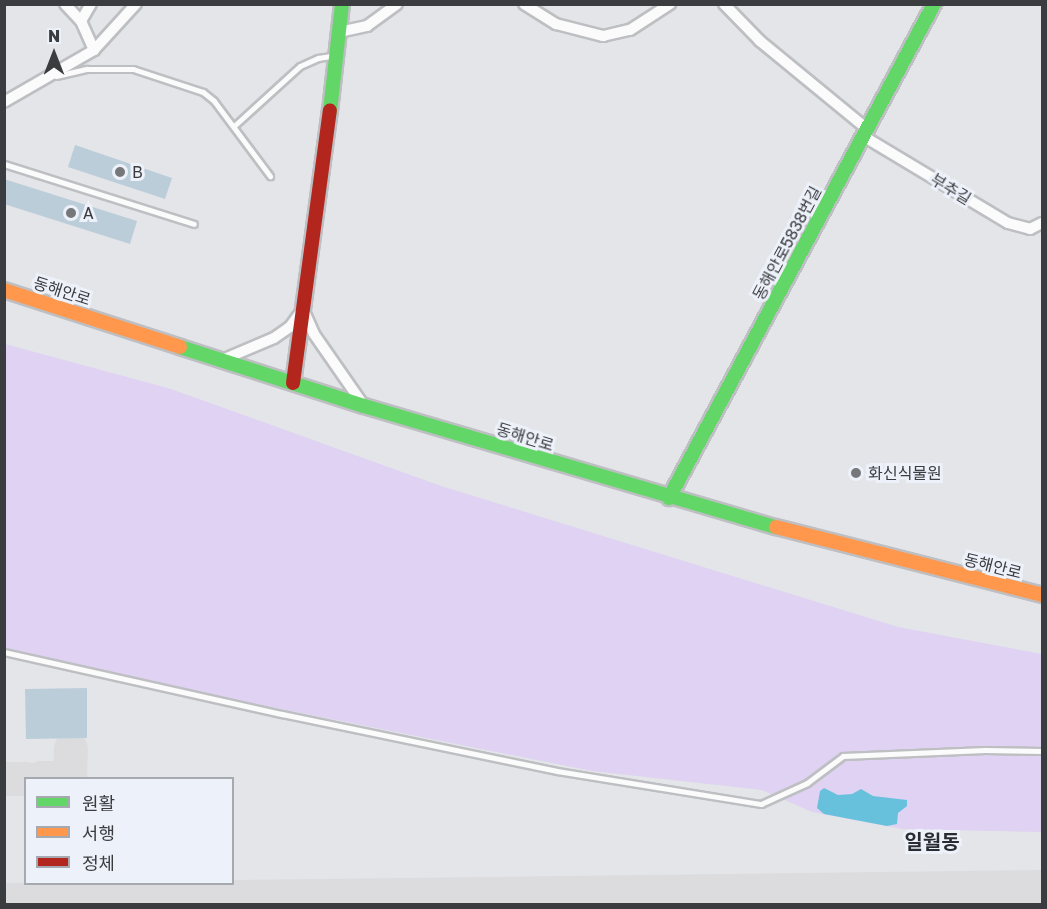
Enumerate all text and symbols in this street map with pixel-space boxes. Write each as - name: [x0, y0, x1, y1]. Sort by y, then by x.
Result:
- north arrow: [24, 24, 84, 84]
- text: N: [48, 26, 60, 46]
- place label: B: [132, 162, 143, 182]
- marker: B: [113, 165, 127, 179]
- street label: 부추길: [927, 169, 975, 209]
- street label: 동해안로5838번길: [749, 183, 825, 303]
- place label: A: [83, 203, 94, 223]
- marker: A: [64, 206, 78, 220]
- street label: 동해안로: [31, 273, 93, 309]
- street label: 동해안로: [494, 419, 556, 455]
- place label: 화신식물원: [868, 463, 942, 483]
- marker: 화신식물원: [849, 466, 863, 480]
- street label: 동해안로: [962, 550, 1024, 582]
- legend: [24, 777, 234, 885]
- text: 원활: [82, 792, 115, 814]
- text: 서행: [82, 822, 115, 844]
- district label: 일월동: [904, 829, 960, 853]
- text: 정체: [82, 852, 115, 874]

